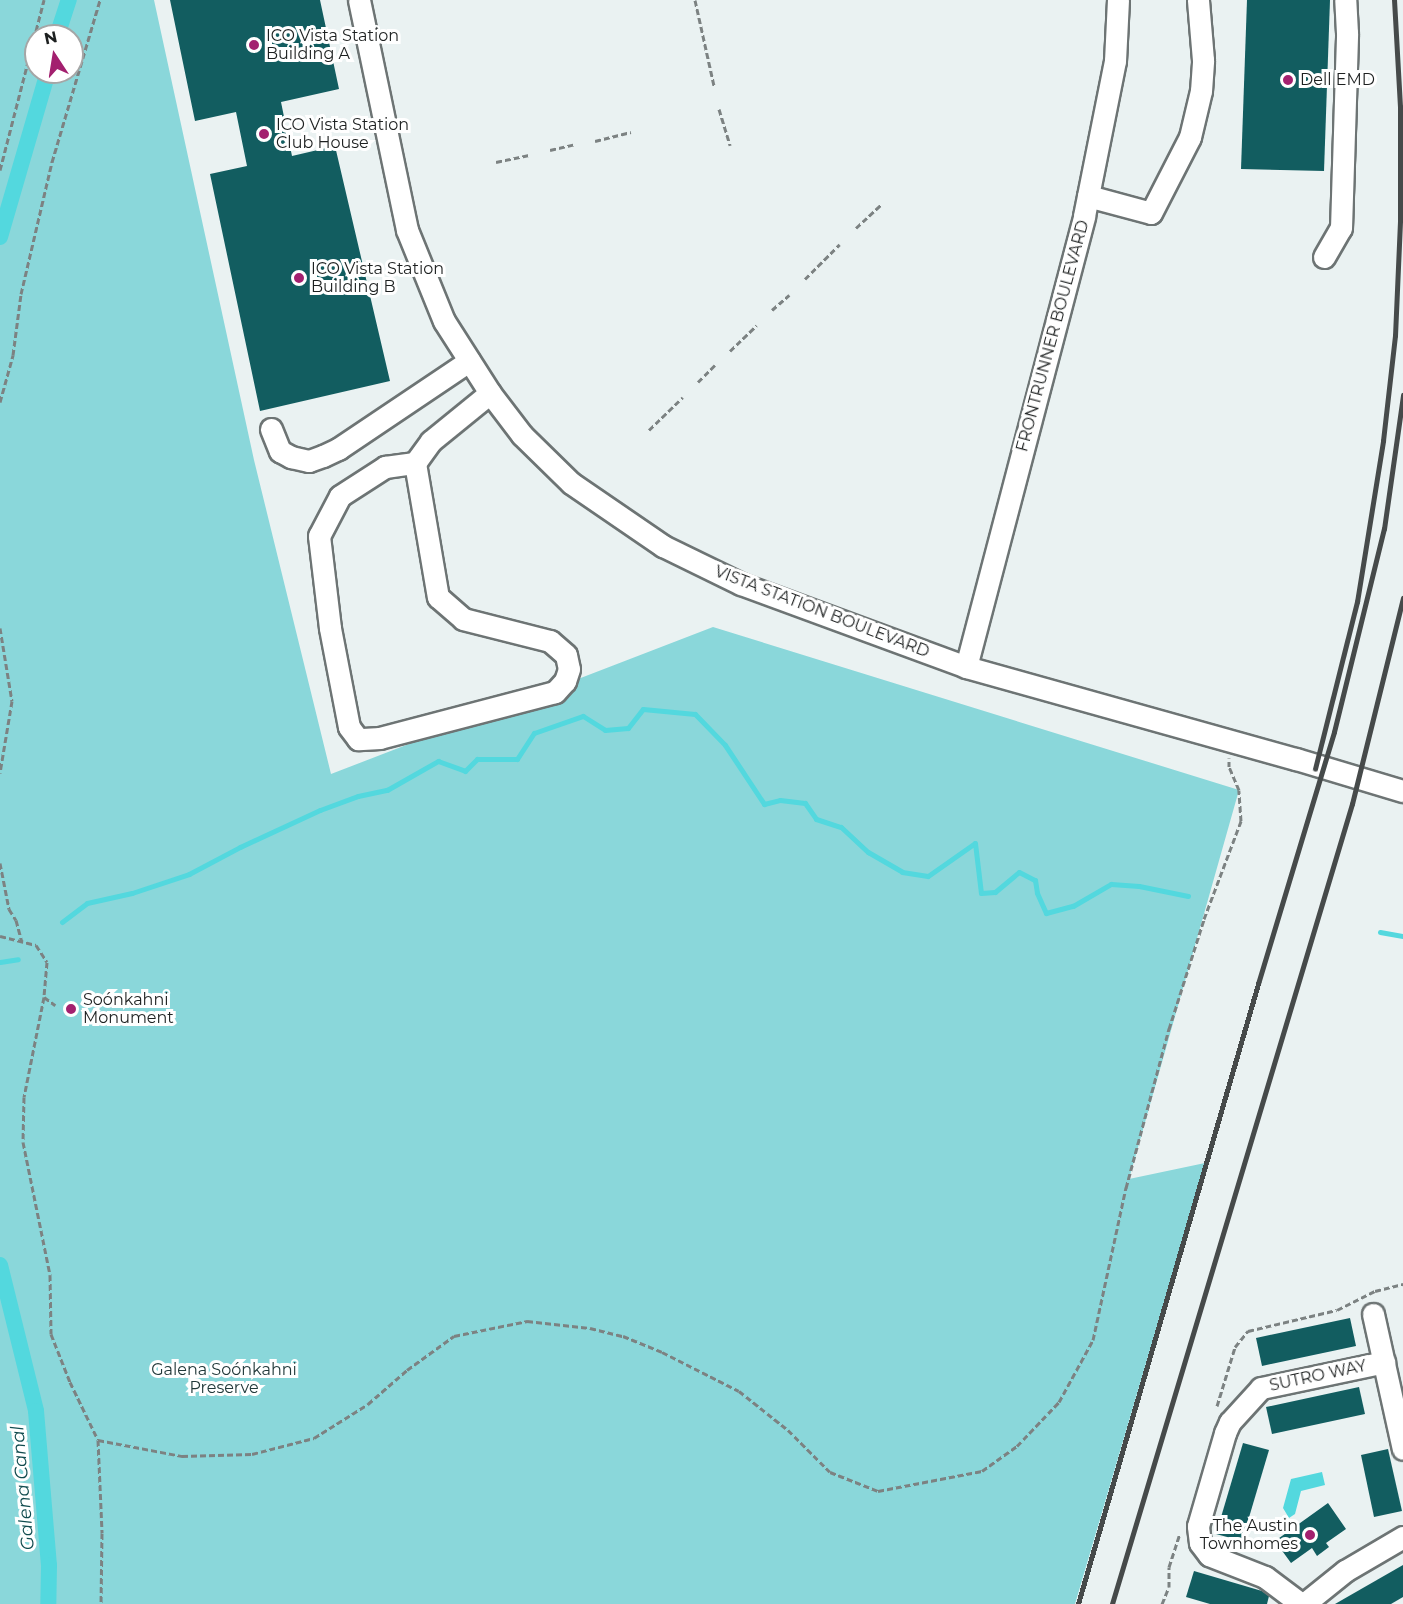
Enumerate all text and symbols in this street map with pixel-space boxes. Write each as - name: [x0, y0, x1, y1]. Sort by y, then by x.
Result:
- north arrow: [24, 24, 84, 84]
- place label: ICO Vista Station Building A: [266, 26, 399, 64]
- text: N: [42, 27, 59, 48]
- marker: ICO Vista Station Building A: [247, 38, 261, 52]
- place label: Dell EMD: [1300, 70, 1375, 90]
- marker: Dell EMD: [1281, 73, 1295, 87]
- place label: ICO Vista Station Club House: [276, 115, 409, 153]
- marker: ICO Vista Station Club House: [257, 127, 271, 141]
- street label: FRONTRUNNER BOULEVARD: [1013, 218, 1093, 454]
- place label: ICO Vista Station Building B: [311, 259, 444, 297]
- marker: ICO Vista Station Building B: [292, 271, 306, 285]
- street label: VISTA STATION BOULEVARD: [712, 562, 932, 662]
- place label: Soónkahni Monument: [83, 990, 174, 1028]
- marker: Soónkahni Monument: [64, 1002, 78, 1016]
- street label: SUTRO WAY: [1268, 1356, 1368, 1396]
- park label: Galena Soónkahni Preserve: [151, 1360, 297, 1398]
- water label: Galena Canal: [7, 1425, 39, 1551]
- place label: The Austin Townhomes: [1200, 1516, 1298, 1554]
- marker: The Austin Townhomes: [1303, 1528, 1317, 1542]

